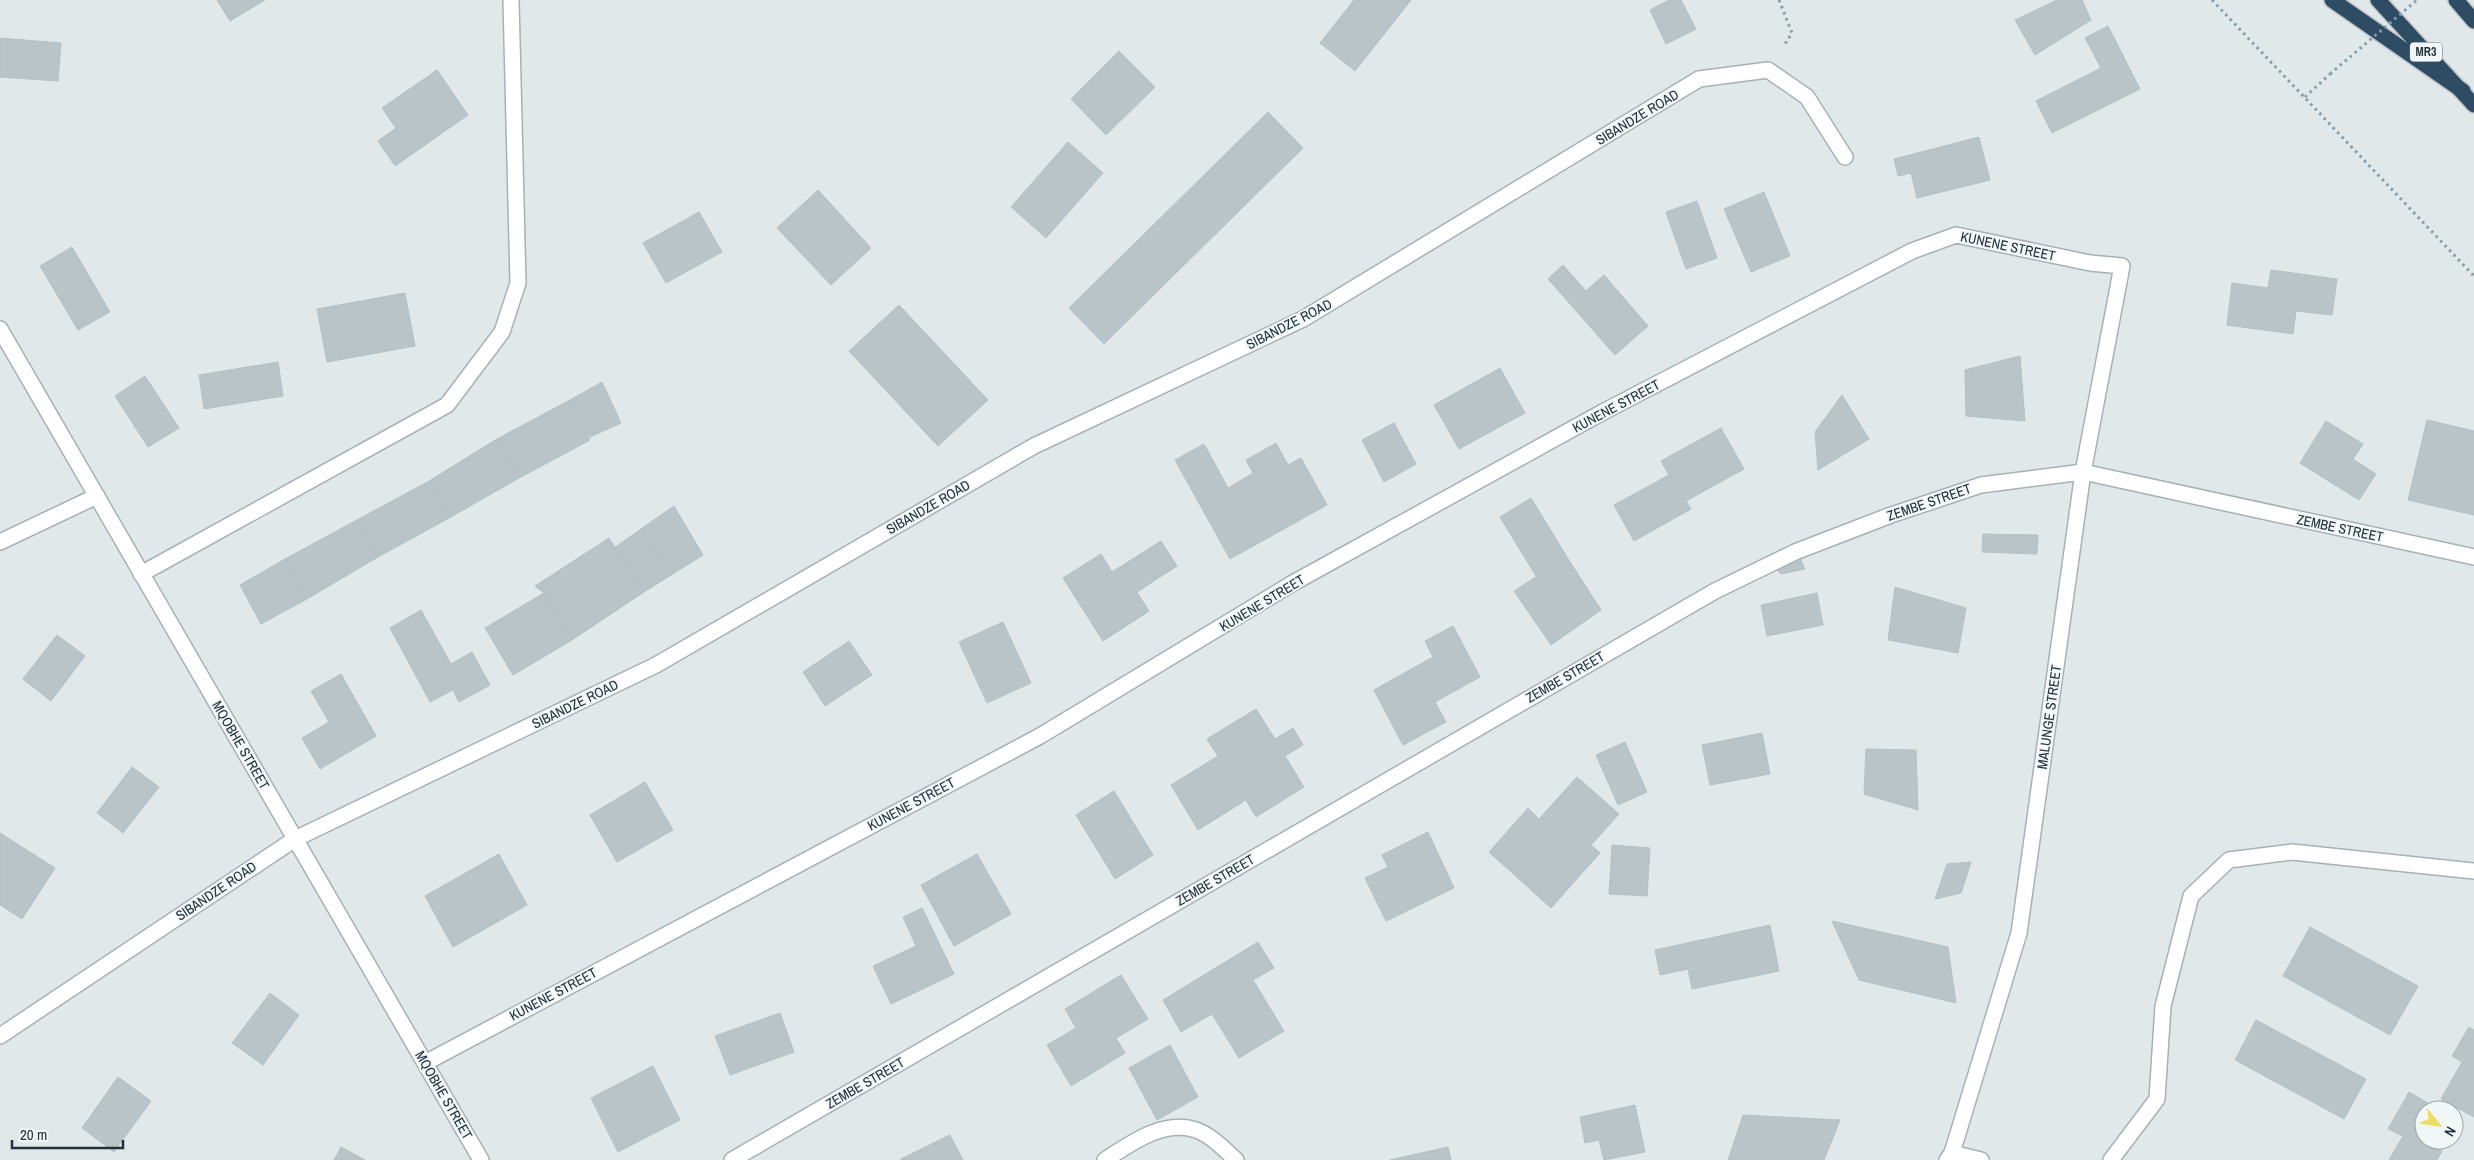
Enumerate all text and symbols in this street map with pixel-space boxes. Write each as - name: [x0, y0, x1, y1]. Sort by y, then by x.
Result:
- road number: MR3: [2410, 42, 2442, 62]
- street label: SIBANDZE ROAD: [1592, 85, 1682, 149]
- street label: KUNENE STREET: [1959, 227, 2057, 265]
- street label: SIBANDZE ROAD: [1243, 295, 1335, 353]
- street label: KUNENE STREET: [1569, 375, 1663, 437]
- street label: SIBANDZE ROAD: [883, 476, 973, 538]
- street label: ZEMBE STREET: [1884, 479, 1974, 525]
- street label: ZEMBE STREET: [2295, 510, 2385, 546]
- street label: KUNENE STREET: [1216, 570, 1308, 636]
- street label: ZEMBE STREET: [1522, 647, 1608, 707]
- street label: MALUNGE STREET: [2033, 664, 2065, 770]
- street label: SIBANDZE ROAD: [529, 675, 621, 733]
- street label: MQOBHE STREET: [208, 697, 274, 793]
- street label: KUNENE STREET: [864, 773, 958, 835]
- street label: ZEMBE STREET: [1172, 850, 1258, 910]
- street label: SIBANDZE ROAD: [172, 857, 260, 925]
- street label: KUNENE STREET: [506, 963, 600, 1025]
- street label: MQOBHE STREET: [411, 1047, 477, 1143]
- street label: ZEMBE STREET: [822, 1053, 908, 1113]
- north arrow: [2414, 1100, 2464, 1150]
- scale bar: [12, 1118, 124, 1150]
- text: N: [2440, 1123, 2460, 1140]
- text: 20 m: [20, 1124, 47, 1145]

